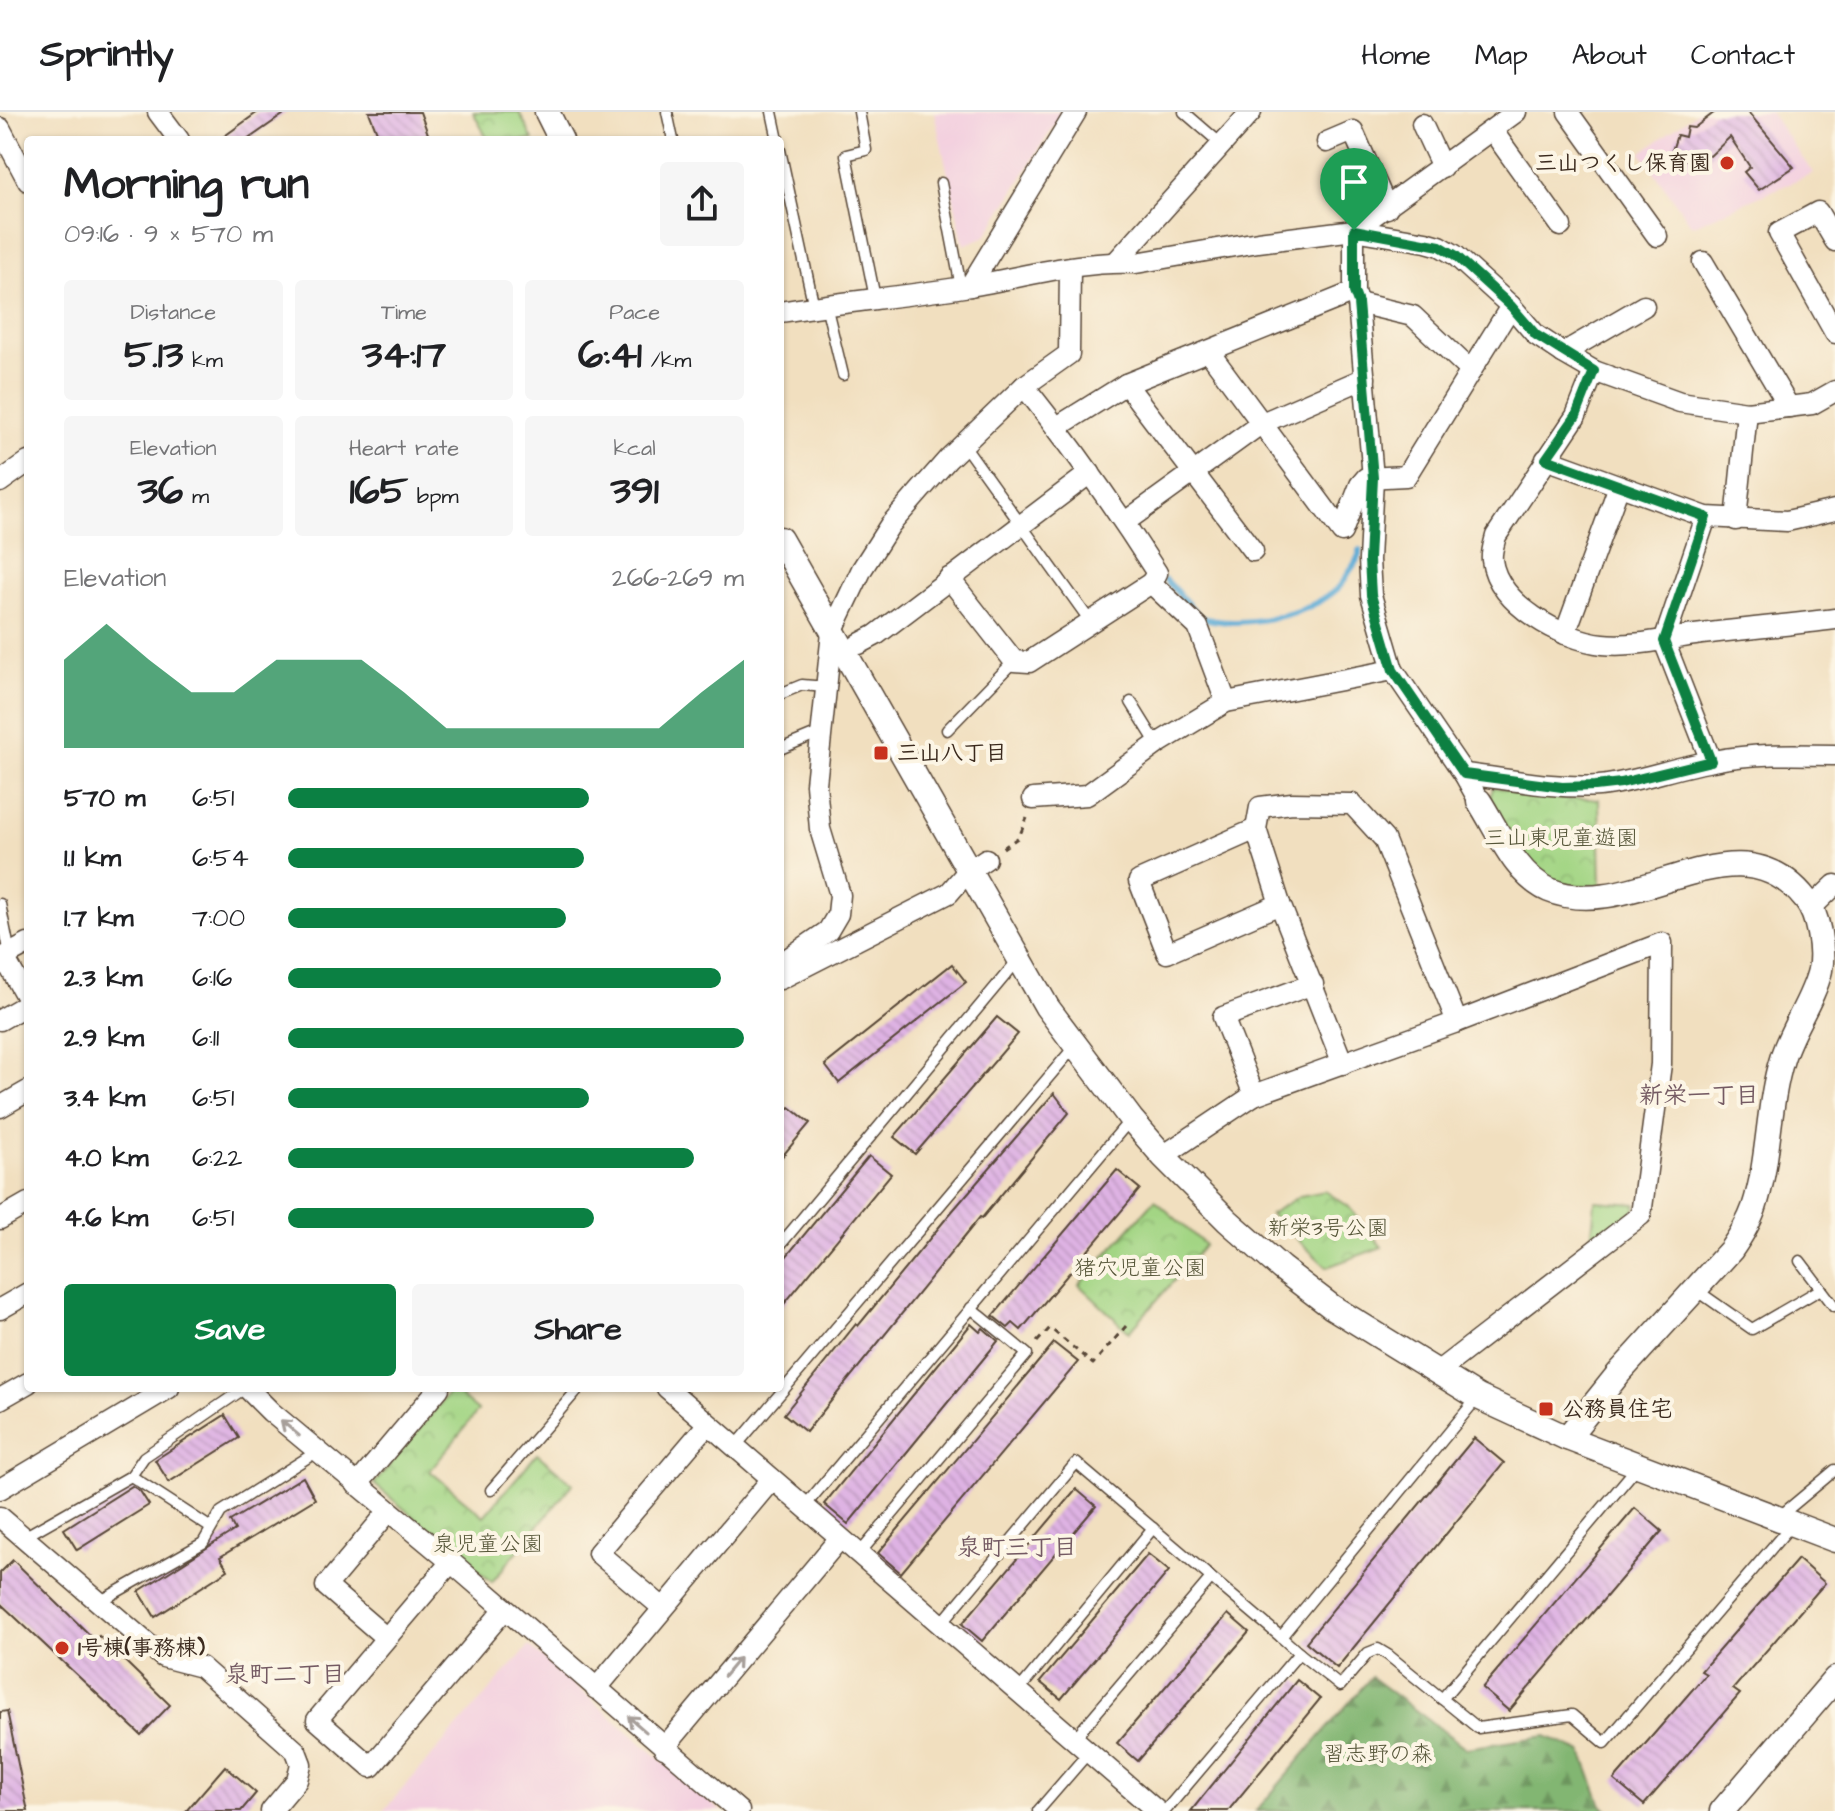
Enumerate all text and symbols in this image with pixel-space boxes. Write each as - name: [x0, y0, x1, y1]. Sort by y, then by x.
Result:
- text: Sprintly: [40, 29, 173, 81]
- text: Home: [1361, 36, 1431, 75]
- text: Map: [1475, 36, 1528, 75]
- text: About: [1572, 36, 1647, 75]
- text: Contact: [1691, 36, 1795, 75]
- pin: [1320, 148, 1388, 230]
- place label: 三山つくし保育園: [1535, 148, 1711, 179]
- marker: 三山つくし保育園: [1718, 154, 1736, 172]
- text: Morning run: [64, 155, 309, 216]
- icon: arrive: [1332, 160, 1376, 204]
- button: share: [660, 162, 744, 246]
- text: 09:16 · 9 × 570 m: [64, 216, 273, 252]
- text: Distance: [131, 297, 216, 328]
- text: Time: [381, 297, 427, 328]
- text: Pace: [609, 297, 660, 328]
- text: 5.13: [124, 328, 183, 383]
- text: 34:17: [362, 328, 446, 383]
- text: 6:41: [578, 328, 642, 383]
- text: km: [183, 345, 223, 376]
- text: /km: [642, 345, 691, 376]
- text: Elevation: [130, 433, 217, 464]
- text: Heart rate: [349, 433, 459, 464]
- text: kcal: [614, 433, 656, 464]
- text: 36: [138, 464, 183, 519]
- text: 165: [349, 464, 408, 519]
- text: 391: [611, 464, 659, 519]
- text: m: [183, 481, 209, 512]
- text: bpm: [408, 481, 459, 512]
- text: Elevation: [64, 560, 166, 596]
- text: 266–269 m: [612, 560, 744, 596]
- place label: 三山八丁目: [897, 738, 1007, 769]
- marker: 三山八丁目: [872, 744, 890, 762]
- text: 570 m: [64, 780, 145, 816]
- text: 6:51: [192, 780, 234, 816]
- park label: 三山東児童遊園: [1484, 823, 1638, 854]
- text: 1.1 km: [64, 840, 121, 876]
- text: 6:54: [192, 840, 249, 876]
- text: 1.7 km: [64, 900, 134, 936]
- text: 7:00: [192, 900, 245, 936]
- text: 2.3 km: [64, 960, 142, 996]
- text: 6:16: [192, 960, 232, 996]
- text: 2.9 km: [64, 1020, 144, 1056]
- text: 6:11: [192, 1020, 219, 1056]
- district label: 新栄一丁目: [1639, 1079, 1759, 1113]
- text: 3.4 km: [64, 1080, 145, 1116]
- text: 6:51: [192, 1080, 234, 1116]
- text: 4.0 km: [64, 1140, 148, 1176]
- text: 6:22: [192, 1140, 242, 1176]
- text: 4.6 km: [64, 1200, 148, 1236]
- text: 6:51: [192, 1200, 234, 1236]
- park label: 新栄3号公園: [1267, 1213, 1389, 1244]
- park label: 猪穴児童公園: [1074, 1253, 1206, 1284]
- button: Save: [64, 1284, 396, 1376]
- button: Share: [412, 1284, 744, 1376]
- place label: 公務員住宅: [1562, 1394, 1672, 1425]
- marker: 公務員住宅: [1537, 1400, 1555, 1418]
- one-way arrow: [281, 1419, 301, 1437]
- park label: 泉児童公園: [433, 1529, 543, 1560]
- district label: 泉町三丁目: [957, 1531, 1077, 1565]
- place label: 1号棟(事務棟): [78, 1633, 205, 1664]
- marker: 1号棟(事務棟): [53, 1639, 71, 1657]
- one-way arrow: [723, 1657, 741, 1677]
- district label: 泉町二丁目: [225, 1658, 345, 1692]
- one-way arrow: [628, 1716, 648, 1734]
- park label: 習志野の森: [1323, 1739, 1433, 1770]

